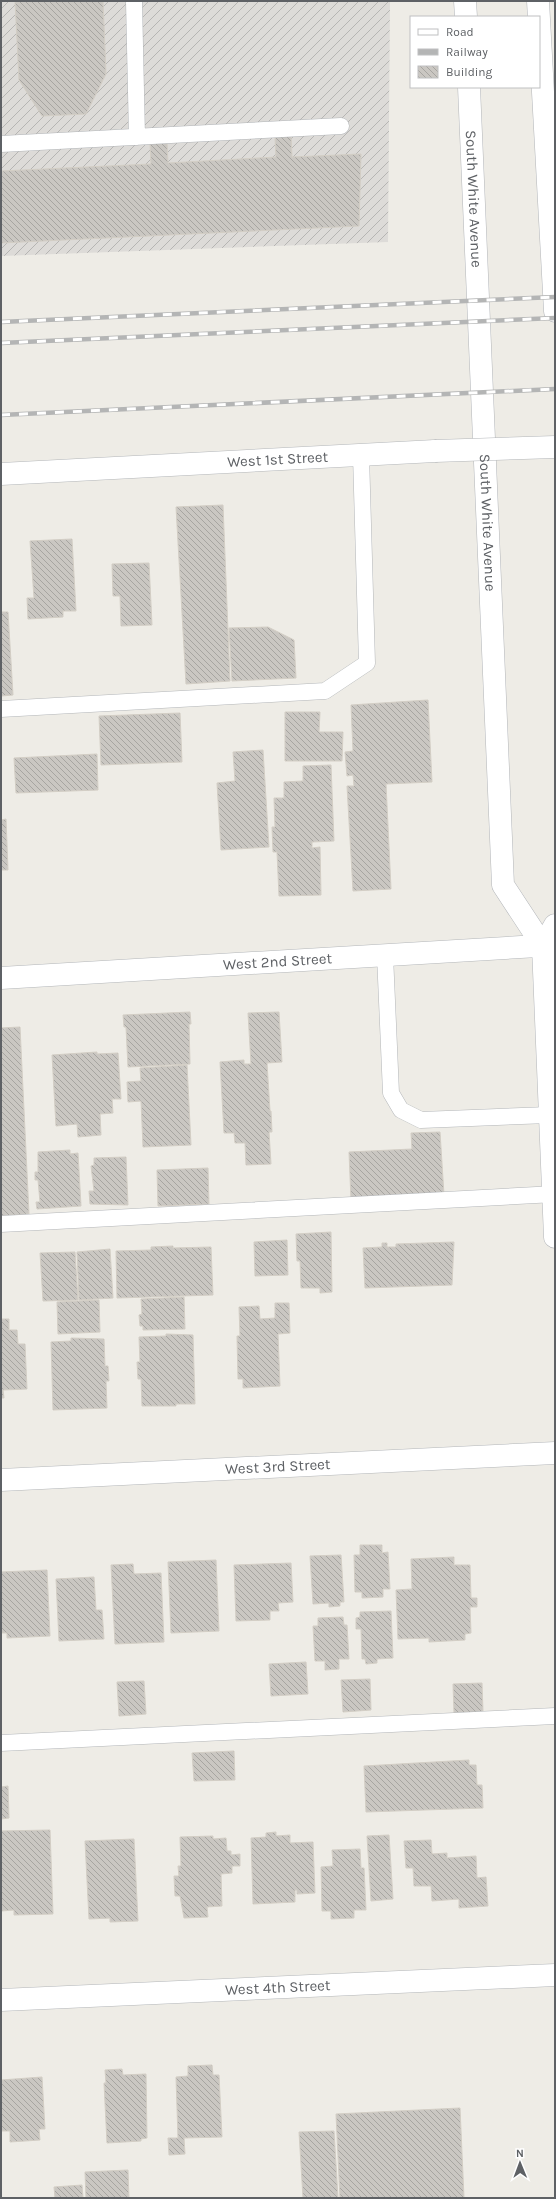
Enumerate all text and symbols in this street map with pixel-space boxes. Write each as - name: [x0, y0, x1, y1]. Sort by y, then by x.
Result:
- legend: [410, 16, 540, 88]
- text: Road: [446, 25, 474, 39]
- text: Railway: [446, 45, 488, 59]
- text: Building: [446, 65, 493, 79]
- street label: South White Avenue: [462, 130, 486, 268]
- street label: West 1st Street: [227, 448, 329, 471]
- street label: South White Avenue: [476, 453, 499, 592]
- street label: West 2nd Street: [222, 949, 333, 974]
- street label: West 3rd Street: [224, 1455, 331, 1478]
- street label: West 4th Street: [225, 1976, 331, 1999]
- north arrow: [500, 2143, 540, 2183]
- text: N: [516, 2147, 524, 2160]

